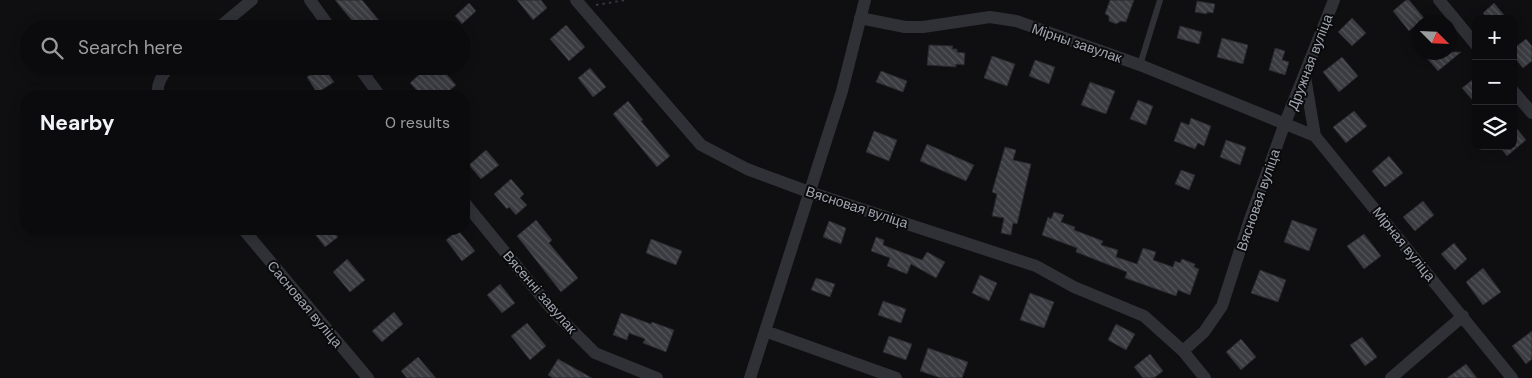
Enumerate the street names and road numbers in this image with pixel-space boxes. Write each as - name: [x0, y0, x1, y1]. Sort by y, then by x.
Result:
- street label: Дружная вуліца: [1283, 11, 1337, 113]
- street label: Мірны завулак: [1030, 19, 1125, 67]
- street label: Вясновая вуліца: [1232, 146, 1284, 253]
- street label: Вясновая вуліца: [804, 182, 911, 232]
- street label: Мірная вуліца: [1369, 203, 1440, 285]
- street label: Вясенні завулак: [499, 247, 581, 338]
- street label: Сасновая вуліца: [263, 257, 347, 351]

